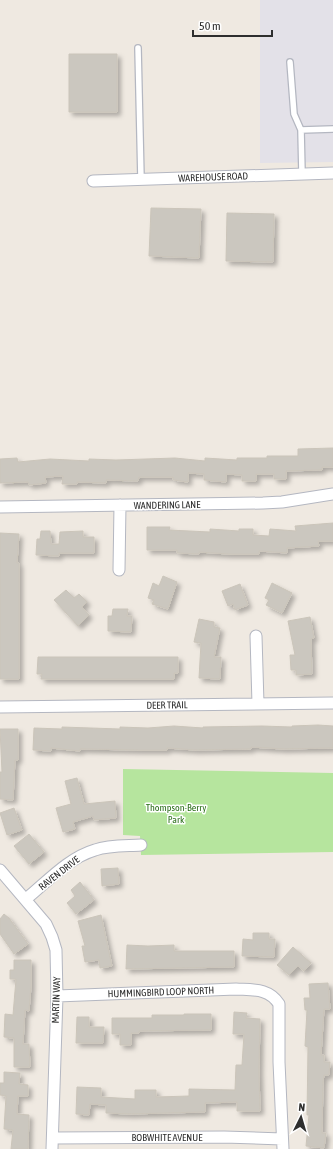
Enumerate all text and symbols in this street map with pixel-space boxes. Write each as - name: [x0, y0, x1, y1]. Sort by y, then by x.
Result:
- scale bar: [193, 12, 272, 38]
- text: 50 m: [199, 19, 221, 33]
- street label: WAREHOUSE ROAD: [178, 170, 248, 184]
- street label: WANDERING LANE: [134, 499, 201, 511]
- street label: DEER TRAIL: [146, 699, 188, 711]
- park label: Thompson-Berry Park: [146, 802, 206, 825]
- street label: RAVEN DRIVE: [37, 853, 82, 892]
- street label: MARTIN WAY: [50, 976, 62, 1024]
- street label: HUMMINGBIRD LOOP NORTH: [107, 985, 215, 999]
- north arrow: [281, 1097, 321, 1137]
- text: N: [298, 1101, 306, 1113]
- street label: BOBWHITE AVENUE: [132, 1132, 203, 1143]

